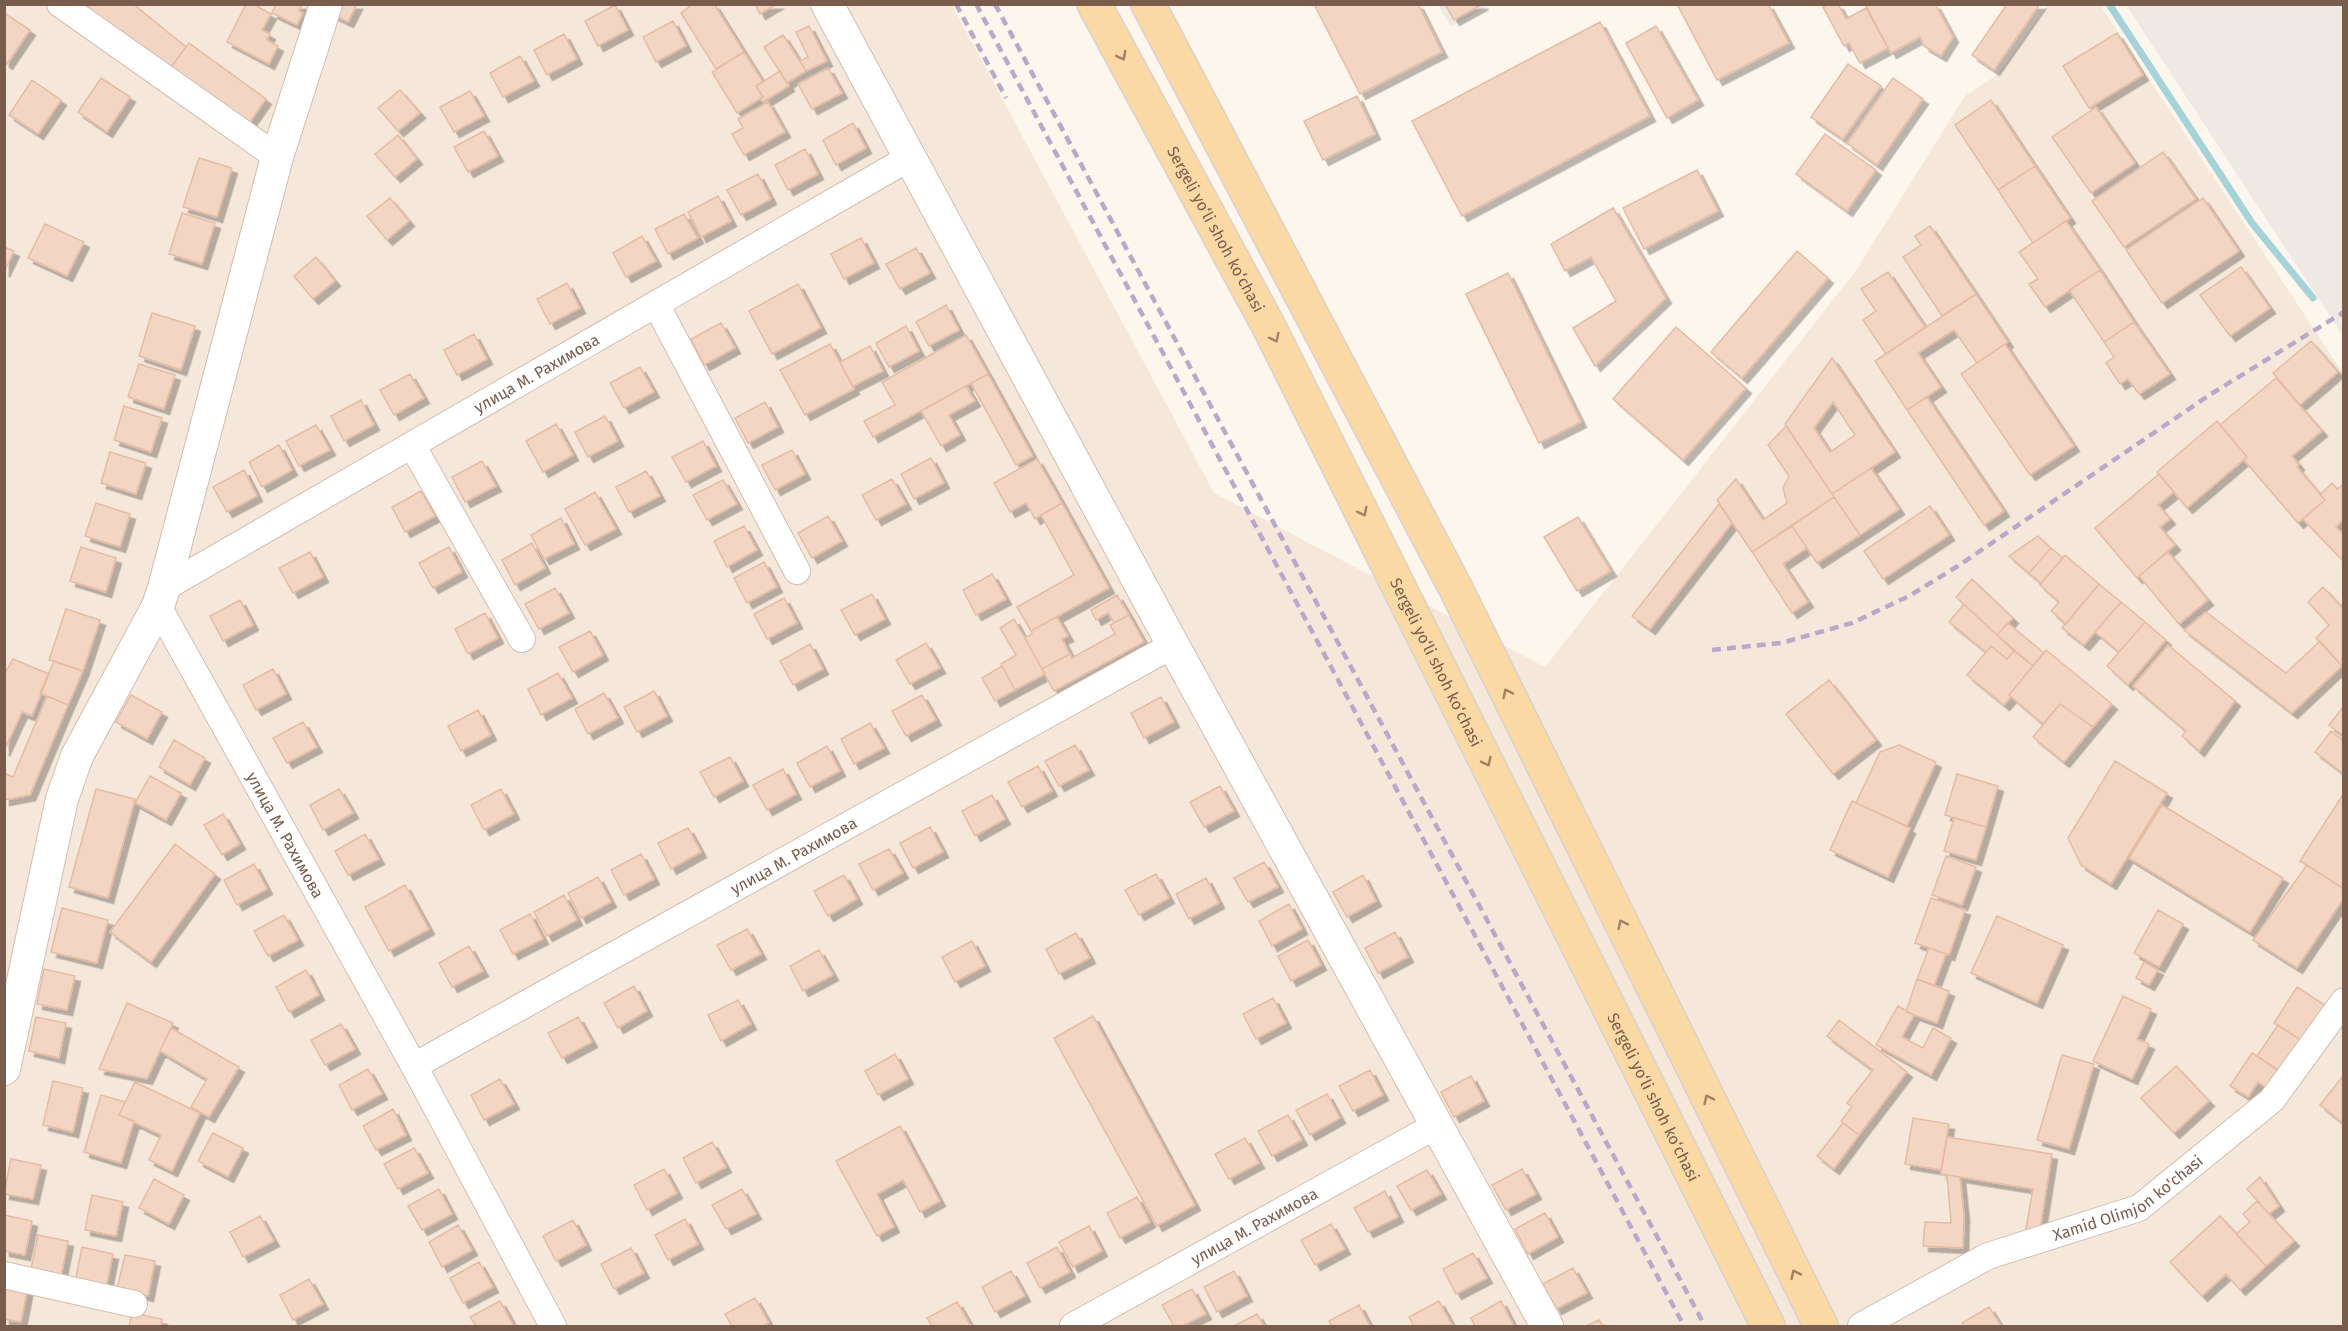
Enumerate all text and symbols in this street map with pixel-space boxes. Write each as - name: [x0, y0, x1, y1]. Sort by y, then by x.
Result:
- one-way arrow: [1115, 50, 1126, 60]
- street label: Sergeli yo‘li shoh ko‘chasi: [1163, 143, 1269, 315]
- street label: улица М. Рахимова: [470, 329, 603, 417]
- one-way arrow: [1268, 332, 1279, 343]
- one-way arrow: [1356, 506, 1367, 517]
- street label: Sergeli yo‘li shoh ko‘chasi: [1386, 575, 1486, 750]
- one-way arrow: [1503, 689, 1515, 700]
- one-way arrow: [1480, 756, 1492, 767]
- street label: улица М. Рахимова: [243, 768, 328, 901]
- street label: улица М. Рахимова: [727, 813, 860, 898]
- one-way arrow: [1618, 920, 1629, 931]
- street label: Sergeli yo‘li shoh ko‘chasi: [1604, 1009, 1704, 1184]
- one-way arrow: [1704, 1095, 1716, 1106]
- street label: Xamid Olimjon ko'chasi: [2050, 1151, 2206, 1244]
- street label: улица М. Рахимова: [1188, 1183, 1321, 1268]
- one-way arrow: [1790, 1269, 1802, 1280]

